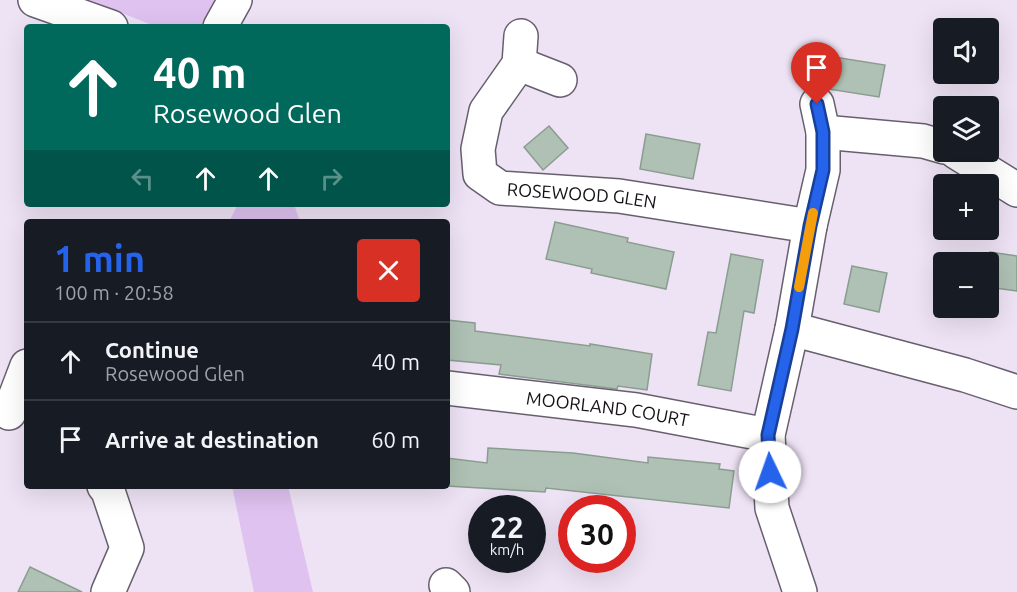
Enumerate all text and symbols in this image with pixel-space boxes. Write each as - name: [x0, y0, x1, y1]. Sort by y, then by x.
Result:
- map controls: [933, 18, 999, 318]
- button: sound: [933, 18, 999, 84]
- pin: [791, 42, 842, 104]
- icon: ahead: [54, 48, 132, 126]
- text: 40 m: [153, 49, 247, 96]
- icon: arrive: [800, 51, 833, 84]
- button: layers: [933, 96, 999, 162]
- text: Rosewood Glen: [153, 98, 342, 128]
- icon: left: [126, 162, 159, 195]
- icon: ahead: [189, 162, 222, 195]
- icon: ahead: [252, 162, 285, 195]
- icon: right: [315, 162, 348, 195]
- button: +: [933, 174, 999, 240]
- street label: ROSEWOOD GLEN: [506, 178, 658, 212]
- text: 1 min: [54, 238, 145, 279]
- button: close: [357, 239, 420, 302]
- button: −: [933, 252, 999, 318]
- text: 100 m · 20:58: [54, 281, 174, 304]
- text: Continue: [105, 337, 199, 362]
- icon: ahead: [54, 345, 87, 378]
- text: 40 m: [371, 349, 420, 374]
- text: Rosewood Glen: [105, 362, 245, 385]
- street label: MOORLAND COURT: [525, 387, 691, 430]
- icon: arrive: [54, 423, 87, 456]
- text: Arrive at destination: [105, 427, 319, 452]
- text: 60 m: [371, 427, 420, 452]
- position arrow: [738, 440, 802, 504]
- speed limit sign: 30: [558, 495, 636, 573]
- text: 22: [490, 510, 524, 544]
- text: km/h: [490, 541, 524, 558]

